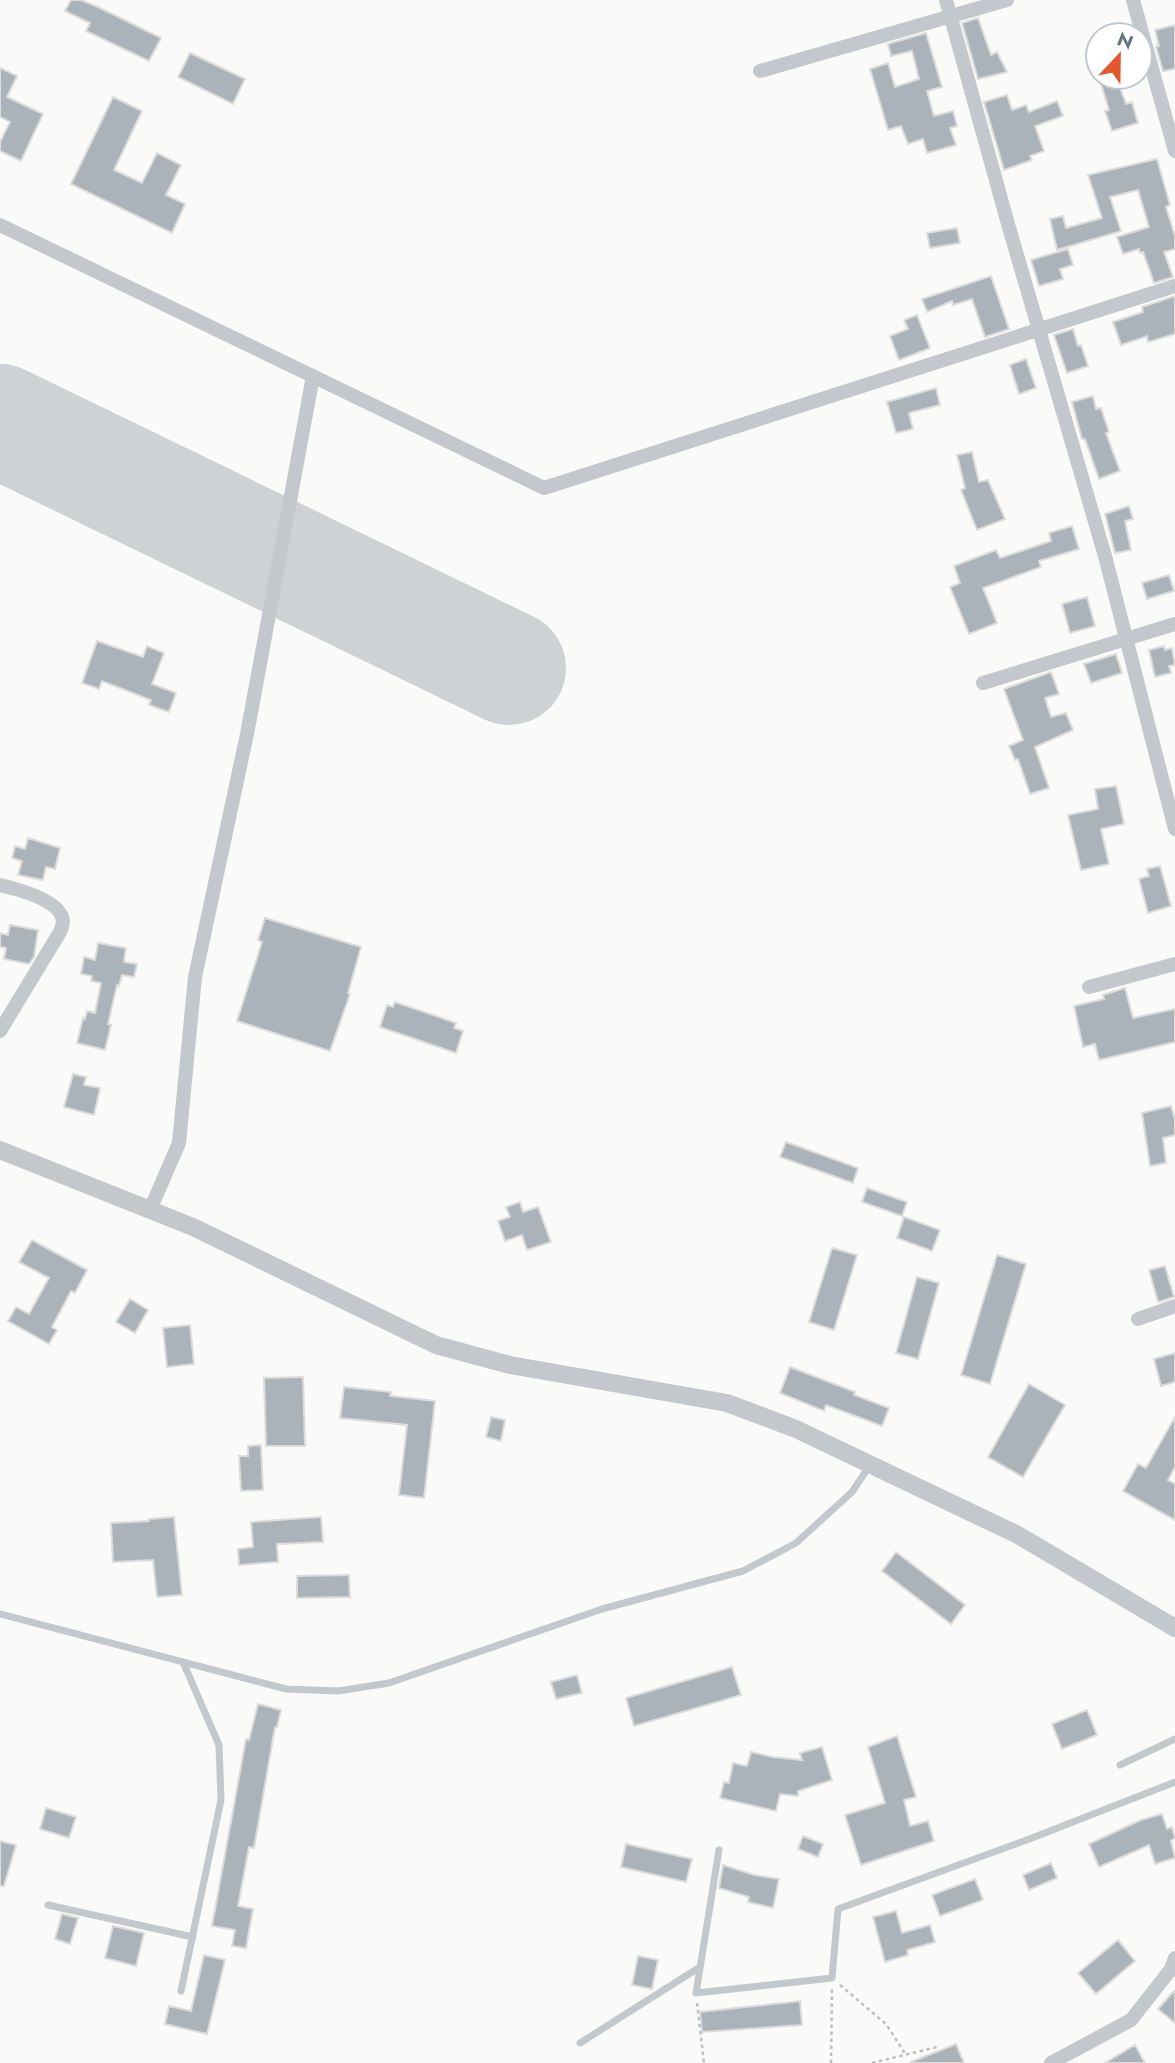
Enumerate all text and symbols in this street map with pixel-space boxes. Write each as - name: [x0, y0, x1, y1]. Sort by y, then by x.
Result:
- north arrow: [1084, 21, 1154, 91]
- text: N: [1113, 25, 1137, 56]

